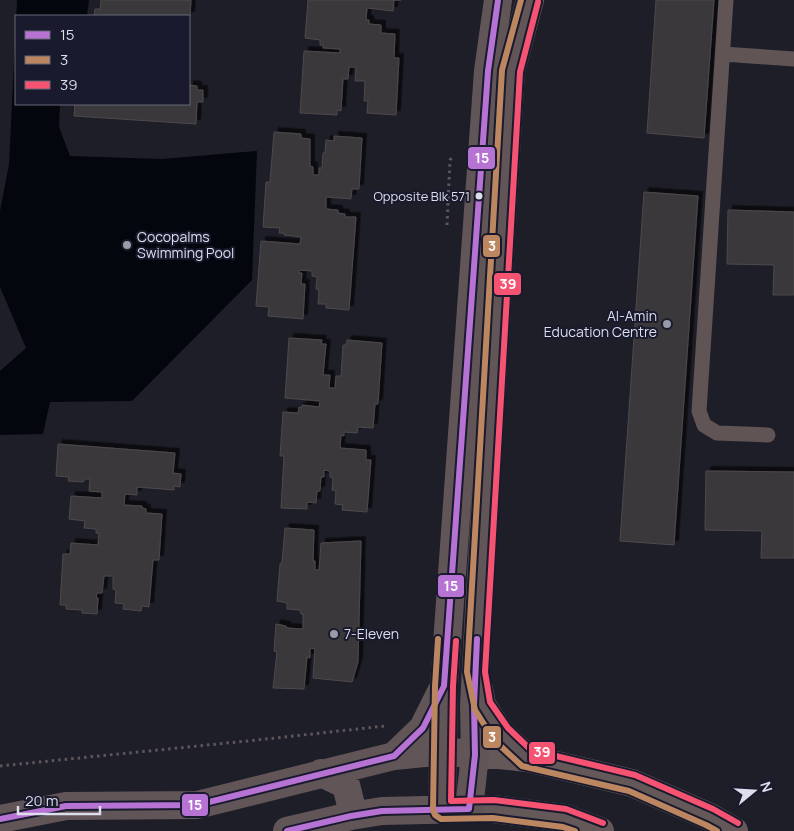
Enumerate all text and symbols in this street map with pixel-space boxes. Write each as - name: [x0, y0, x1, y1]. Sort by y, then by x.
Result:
- legend: [15, 15, 190, 105]
- text: 15: [60, 24, 75, 45]
- text: 3: [60, 49, 68, 70]
- text: 39: [60, 74, 78, 95]
- line badge: 15: [467, 146, 496, 170]
- text: 15: [475, 148, 489, 167]
- place label: Opposite Blk 571: [373, 187, 470, 205]
- marker: Opposite Blk 571: [474, 191, 484, 201]
- place label: Cocopalms Swimming Pool: [137, 227, 234, 262]
- line badge: 3: [482, 234, 501, 258]
- text: 3: [488, 236, 496, 255]
- marker: Cocopalms Swimming Pool: [121, 239, 133, 251]
- line badge: 39: [493, 272, 522, 296]
- text: 39: [500, 274, 516, 293]
- place label: Al-Amin Education Centre: [544, 306, 657, 341]
- marker: Al-Amin Education Centre: [661, 318, 673, 330]
- line badge: 15: [437, 574, 465, 598]
- text: 15: [444, 576, 458, 595]
- place label: 7-Eleven: [344, 624, 399, 643]
- marker: 7-Eleven: [328, 628, 340, 640]
- line badge: 3: [482, 725, 502, 749]
- text: 3: [488, 727, 496, 746]
- line badge: 39: [528, 741, 556, 765]
- text: 39: [534, 742, 550, 761]
- north arrow: [729, 766, 779, 816]
- text: N: [756, 779, 777, 795]
- scale bar: [18, 784, 100, 816]
- text: 20 m: [25, 790, 58, 811]
- line badge: 15: [181, 793, 209, 817]
- text: 15: [188, 795, 202, 814]

